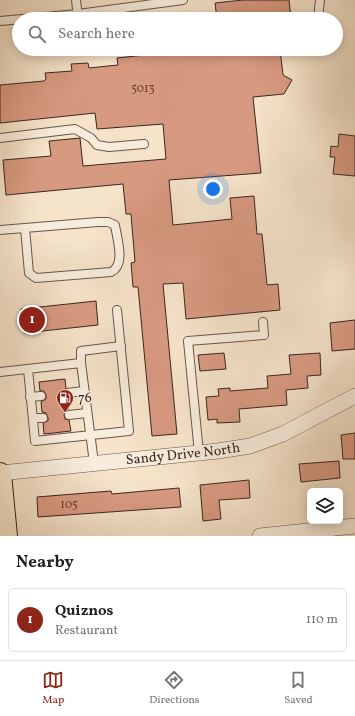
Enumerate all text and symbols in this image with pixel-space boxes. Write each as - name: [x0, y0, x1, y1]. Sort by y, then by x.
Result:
- search box: [12, 12, 343, 56]
- icon: search: [26, 23, 48, 45]
- text: Search here: [58, 24, 135, 45]
- house number: 5013: [131, 81, 155, 97]
- your location: [203, 179, 223, 199]
- pin: 1: [19, 305, 45, 335]
- fuel station icon: 76: [55, 388, 75, 413]
- place label: 76: [78, 389, 92, 408]
- street label: Sandy Drive North: [125, 438, 242, 470]
- map controls: [307, 488, 343, 524]
- button: layers: [307, 488, 343, 524]
- house number: 105: [60, 497, 78, 513]
- text: Nearby: [16, 551, 74, 574]
- text: Quiznos: [55, 601, 113, 622]
- text: 1: [27, 611, 33, 629]
- text: 110 m: [306, 611, 338, 629]
- text: Restaurant: [55, 622, 118, 640]
- tab: Map: [42, 669, 64, 708]
- tab: Directions: [149, 669, 200, 708]
- tab: Saved: [284, 669, 313, 708]

